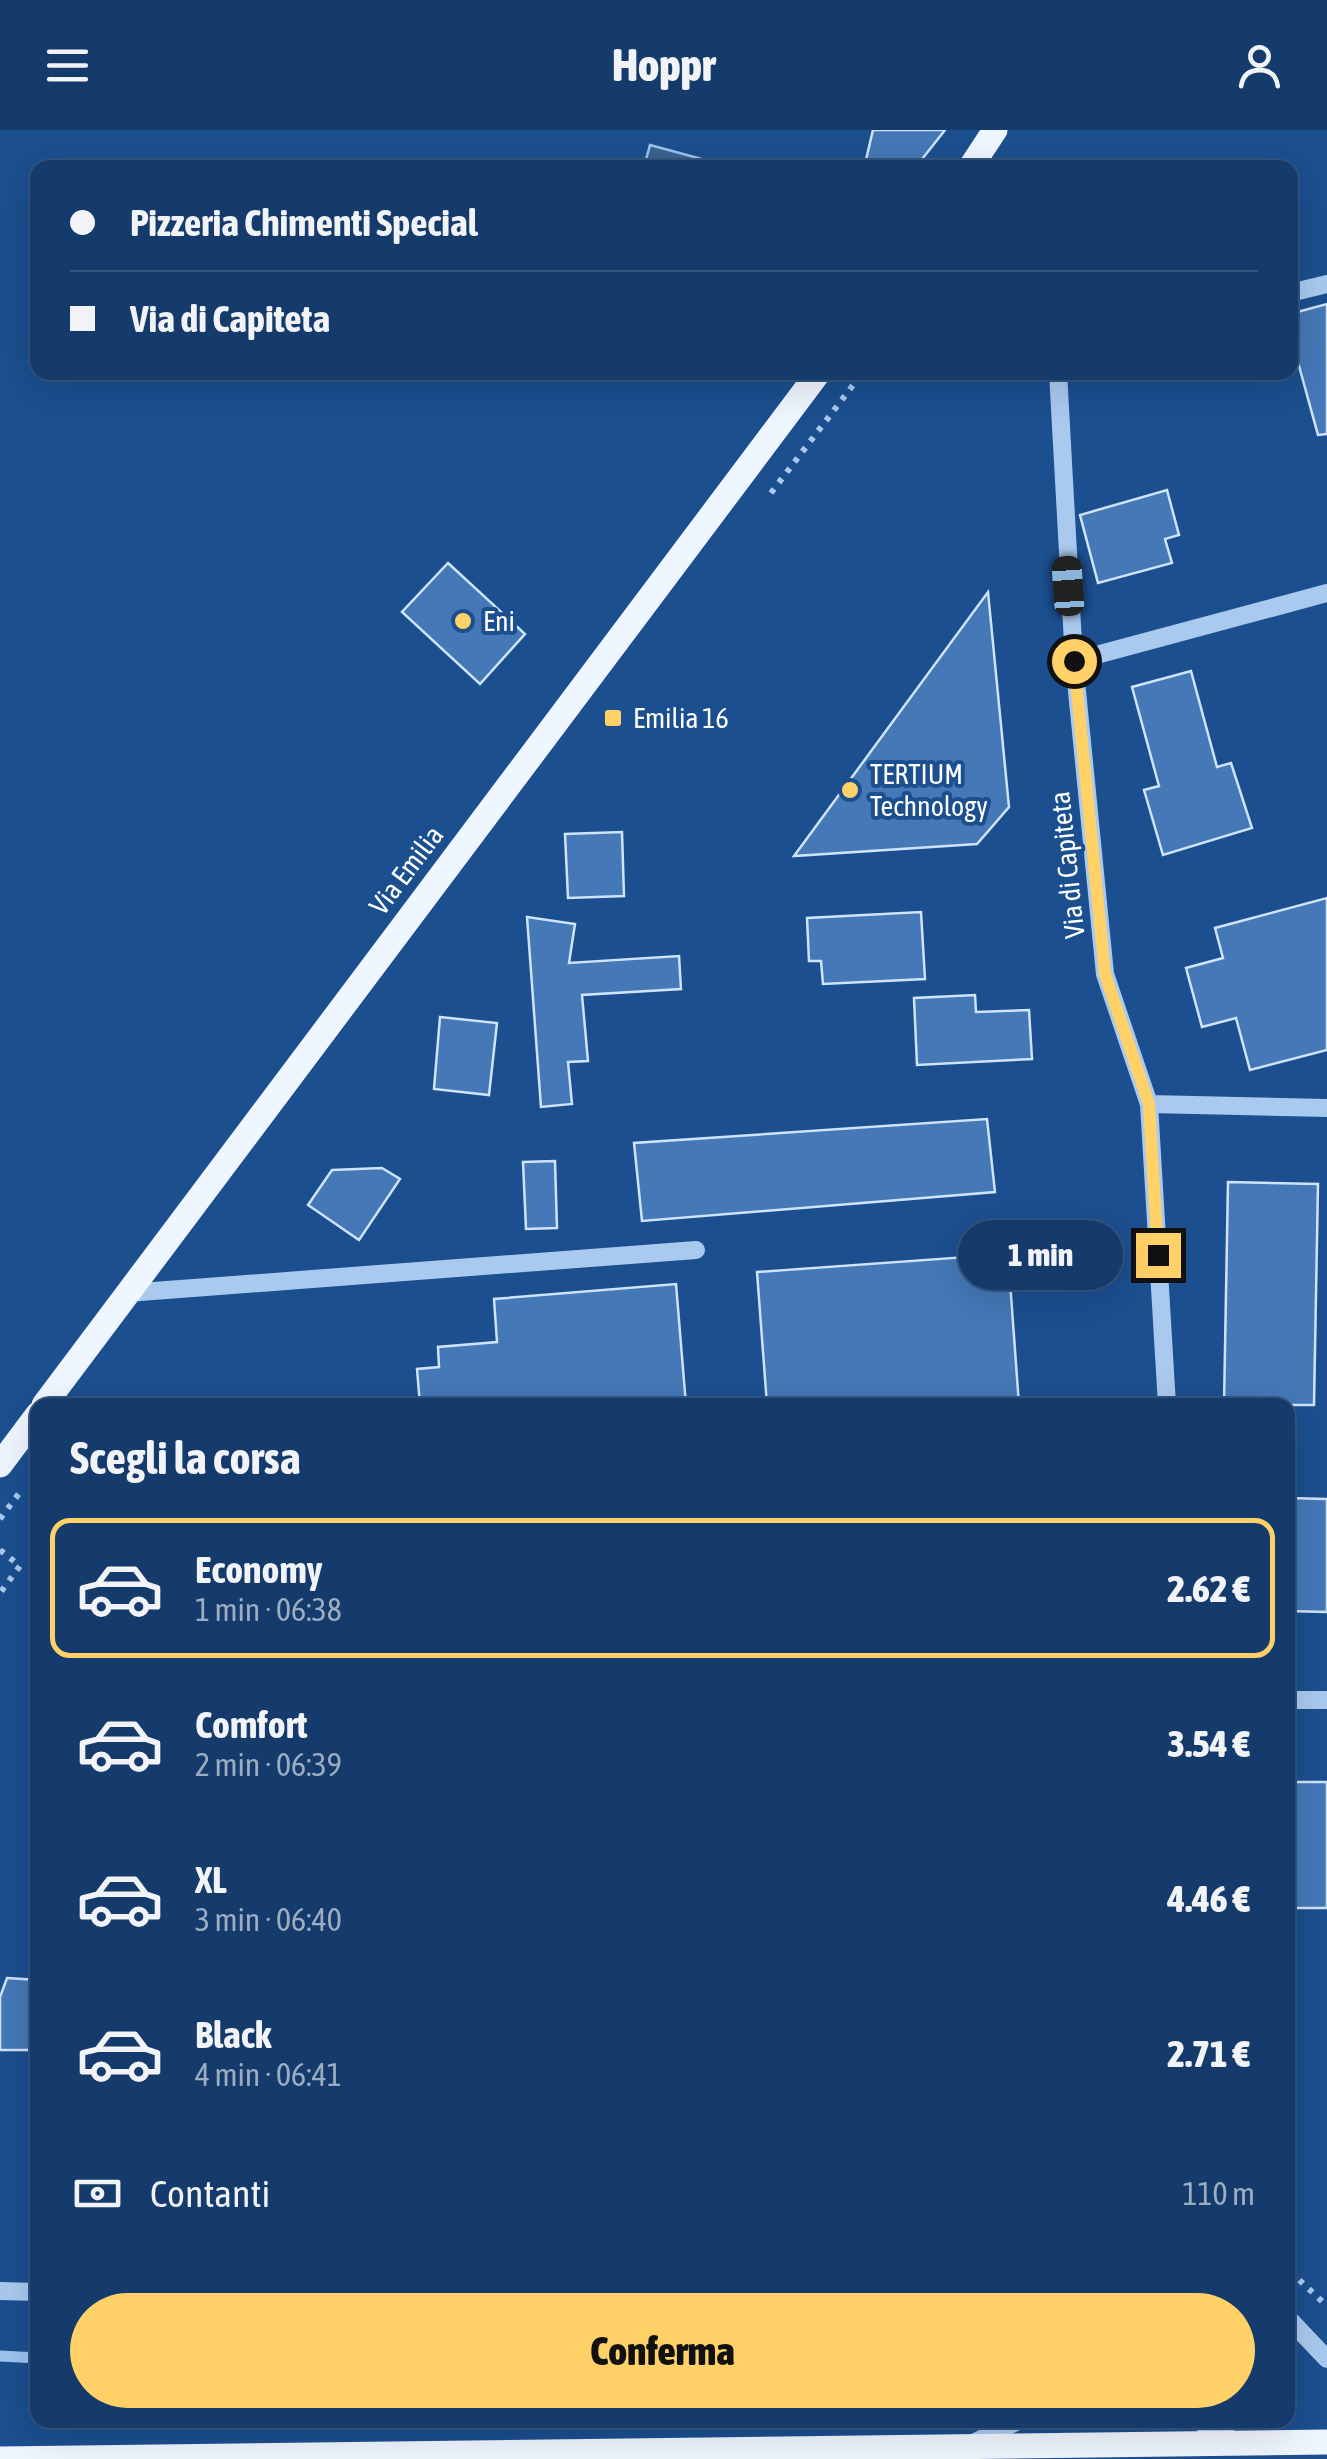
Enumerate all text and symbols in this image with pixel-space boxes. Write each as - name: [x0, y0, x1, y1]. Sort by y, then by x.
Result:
- icon: menu: [40, 38, 95, 93]
- icon: person: [1232, 38, 1287, 93]
- text: Hoppr: [612, 39, 715, 91]
- text: Pizzeria Chimenti Special: [130, 201, 478, 244]
- text: Via di Capiteta: [130, 297, 330, 340]
- car: [1051, 555, 1085, 617]
- place label: Eni: [483, 605, 515, 637]
- marker: Eni: [452, 610, 474, 632]
- route start: [1052, 639, 1097, 684]
- place label: Emilia 16: [633, 702, 729, 734]
- marker: Emilia 16: [602, 707, 624, 729]
- place label: TERTIUM Technology: [870, 758, 988, 822]
- marker: TERTIUM Technology: [839, 779, 861, 801]
- street label: Via di Capiteta: [1043, 790, 1091, 940]
- street label: Via Emilia: [362, 819, 450, 921]
- callout: 1 min: [958, 1220, 1123, 1290]
- route end: [1136, 1233, 1181, 1278]
- text: 1 min: [1008, 1236, 1073, 1273]
- text: Scegli la corsa: [70, 1432, 301, 1484]
- icon: car: [75, 1543, 165, 1633]
- text: Economy: [195, 1548, 322, 1591]
- text: 2.62 €: [1167, 1567, 1250, 1610]
- text: 1 min · 06:38: [195, 1591, 342, 1628]
- icon: car: [75, 1698, 165, 1788]
- text: Comfort: [195, 1703, 307, 1746]
- text: 3.54 €: [1167, 1722, 1250, 1765]
- text: 2 min · 06:39: [195, 1746, 342, 1783]
- icon: car: [75, 1853, 165, 1943]
- text: XL: [195, 1858, 227, 1901]
- text: 4.46 €: [1167, 1877, 1250, 1920]
- text: 3 min · 06:40: [195, 1901, 342, 1938]
- icon: car: [75, 2008, 165, 2098]
- text: Black: [195, 2013, 272, 2056]
- text: 2.71 €: [1167, 2032, 1250, 2075]
- text: 4 min · 06:41: [195, 2056, 342, 2093]
- icon: cash: [70, 2166, 125, 2221]
- text: Contanti: [150, 2172, 270, 2215]
- text: 110 m: [1182, 2175, 1255, 2212]
- button: Conferma: [70, 2293, 1255, 2408]

